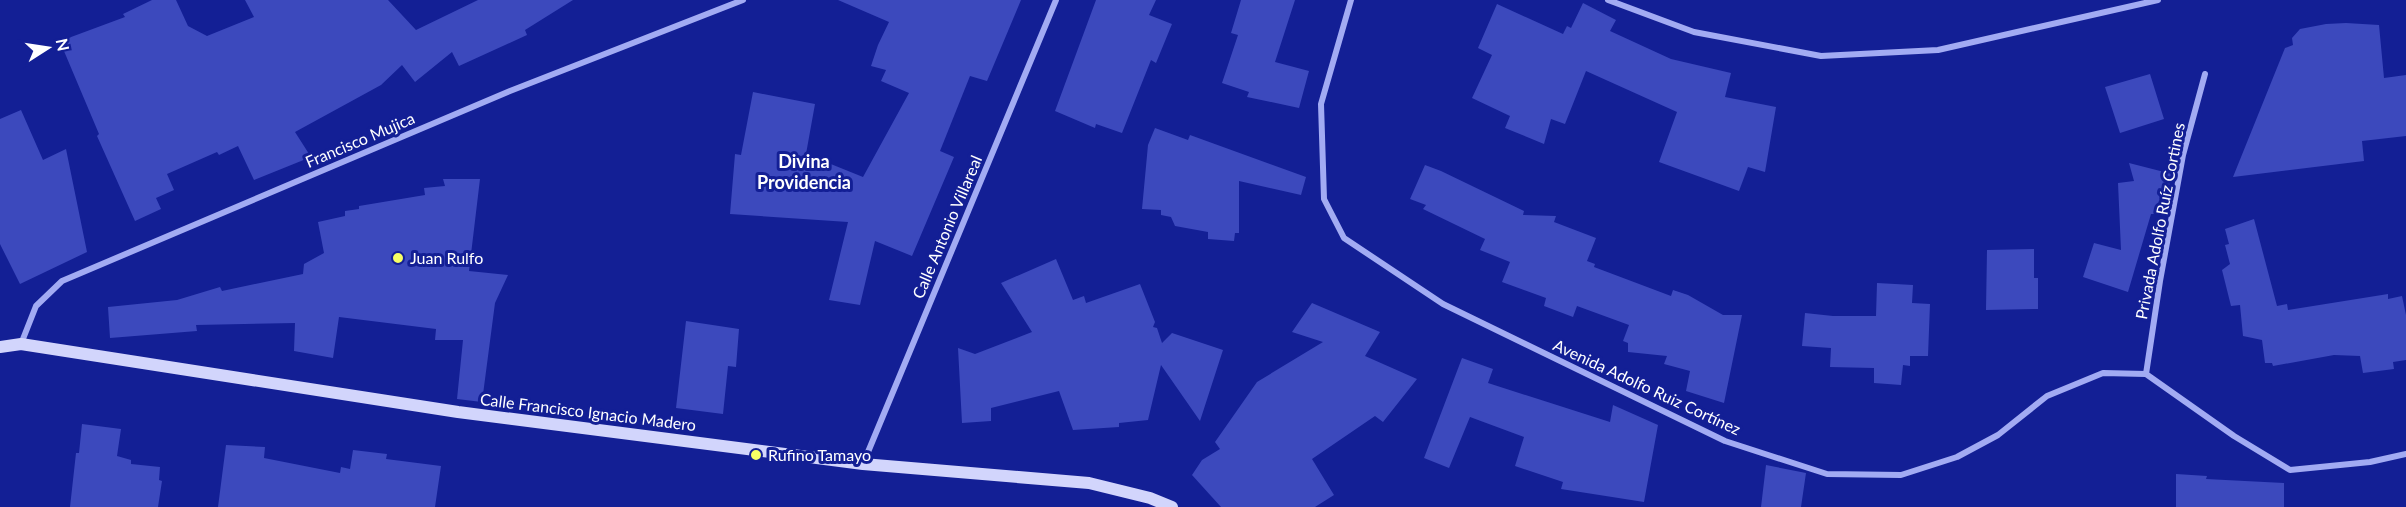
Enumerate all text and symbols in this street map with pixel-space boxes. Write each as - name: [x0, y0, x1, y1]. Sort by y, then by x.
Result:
- north arrow: [18, 18, 78, 78]
- text: N: [53, 37, 74, 53]
- street label: Francisco Mujica: [302, 108, 417, 171]
- street label: Privada Adolfo Ruíz Cortines: [2131, 121, 2188, 321]
- district label: Divina Providencia: [757, 150, 851, 193]
- street label: Calle Antonio Villareal: [908, 152, 985, 301]
- place label: Juan Rulfo: [410, 248, 483, 267]
- marker: Juan Rulfo: [391, 251, 405, 265]
- street label: Avenida Adolfo Ruiz Cortínez: [1551, 335, 1744, 438]
- street label: Calle Francisco Ignacio Madero: [479, 389, 697, 434]
- place label: Rufino Tamayo: [768, 445, 871, 464]
- marker: Rufino Tamayo: [749, 448, 763, 462]

